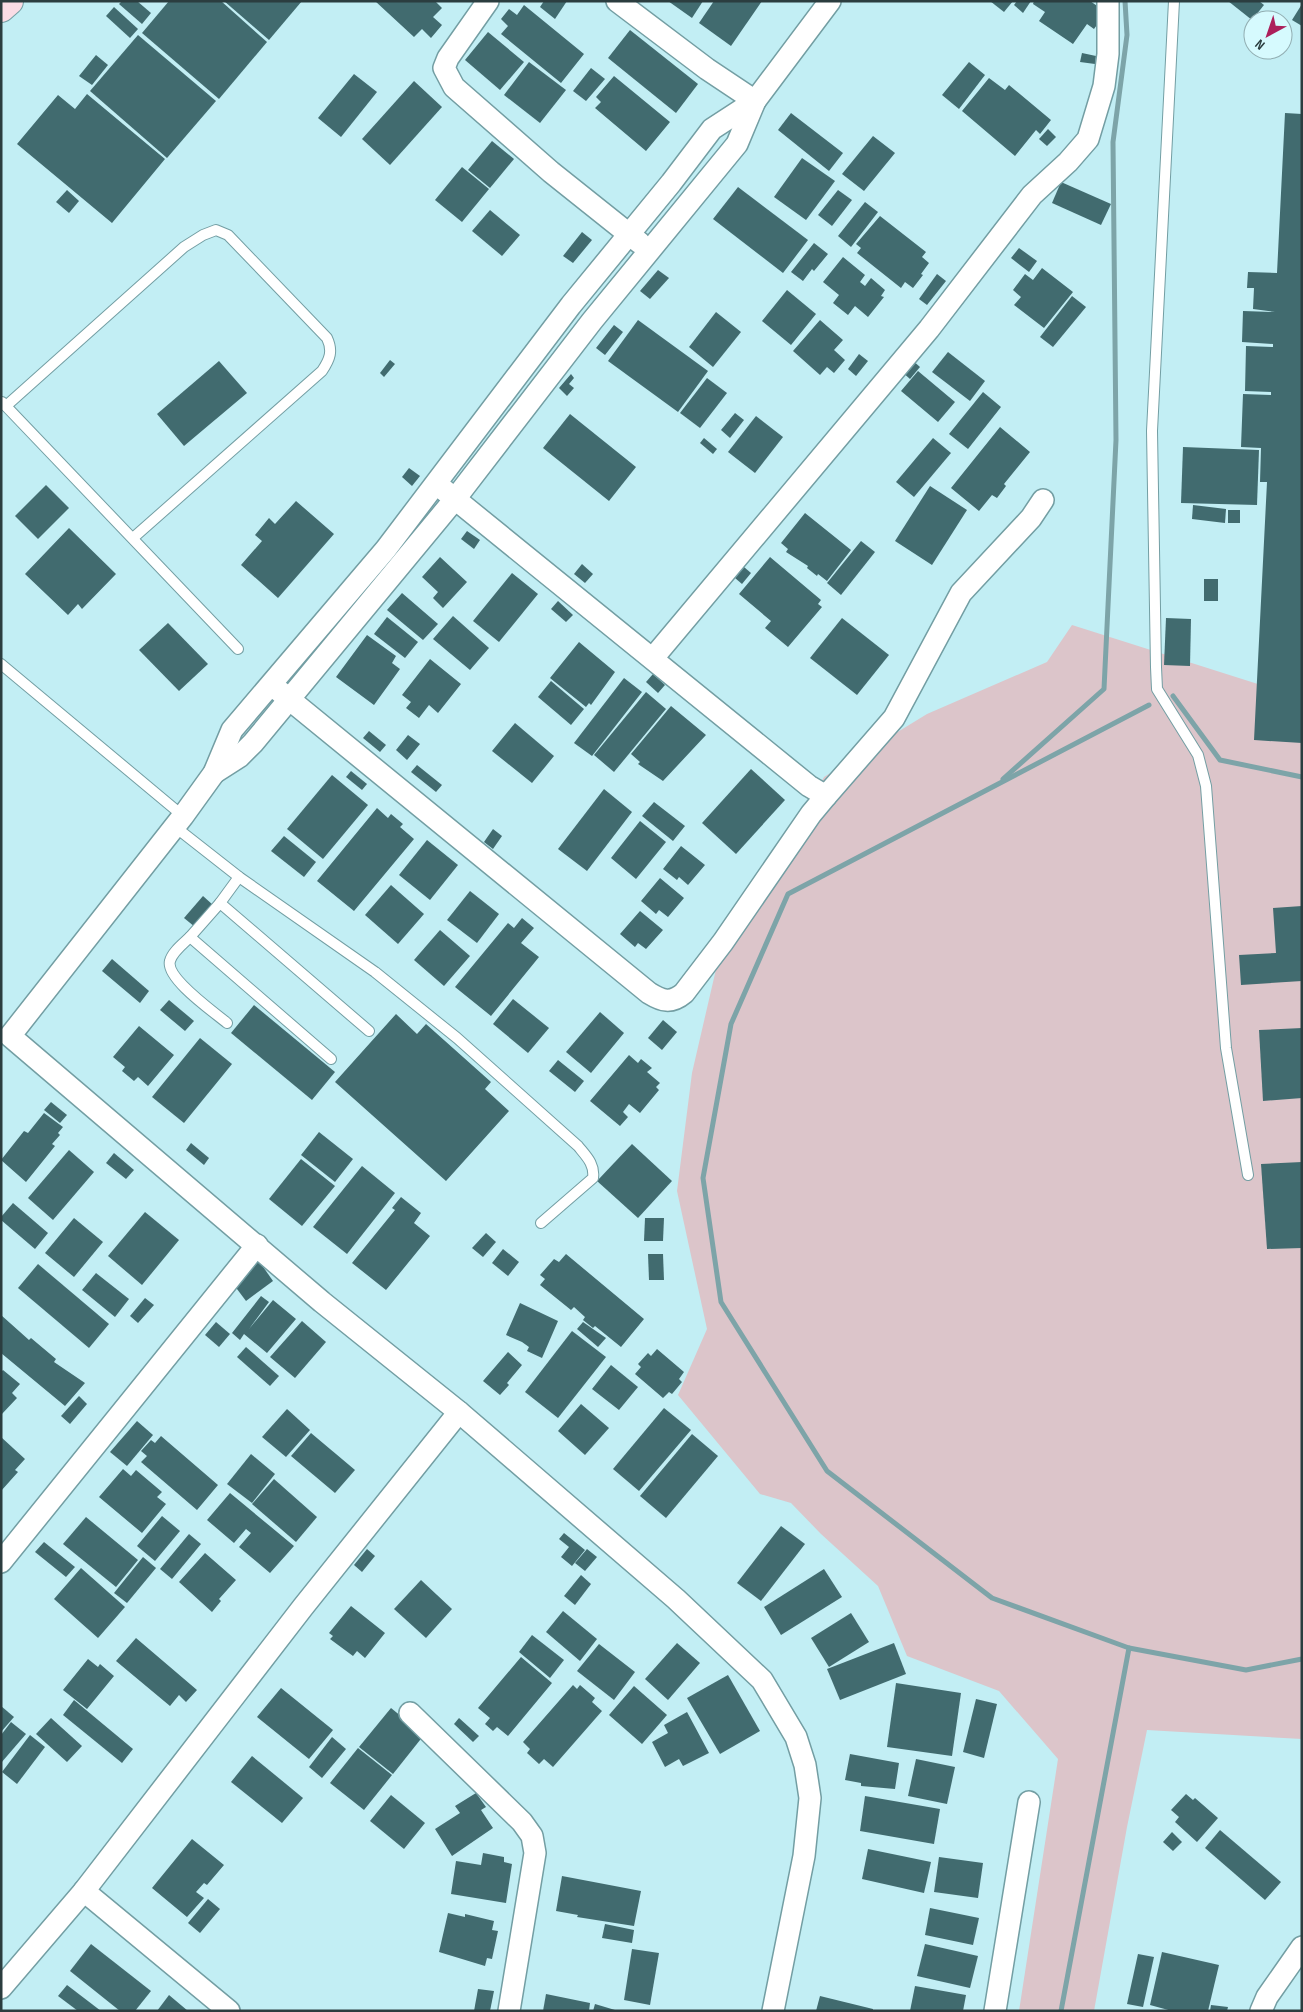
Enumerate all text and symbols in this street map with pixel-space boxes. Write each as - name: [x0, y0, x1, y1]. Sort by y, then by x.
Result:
- north arrow: [1243, 10, 1293, 60]
- text: N: [1252, 36, 1268, 53]

